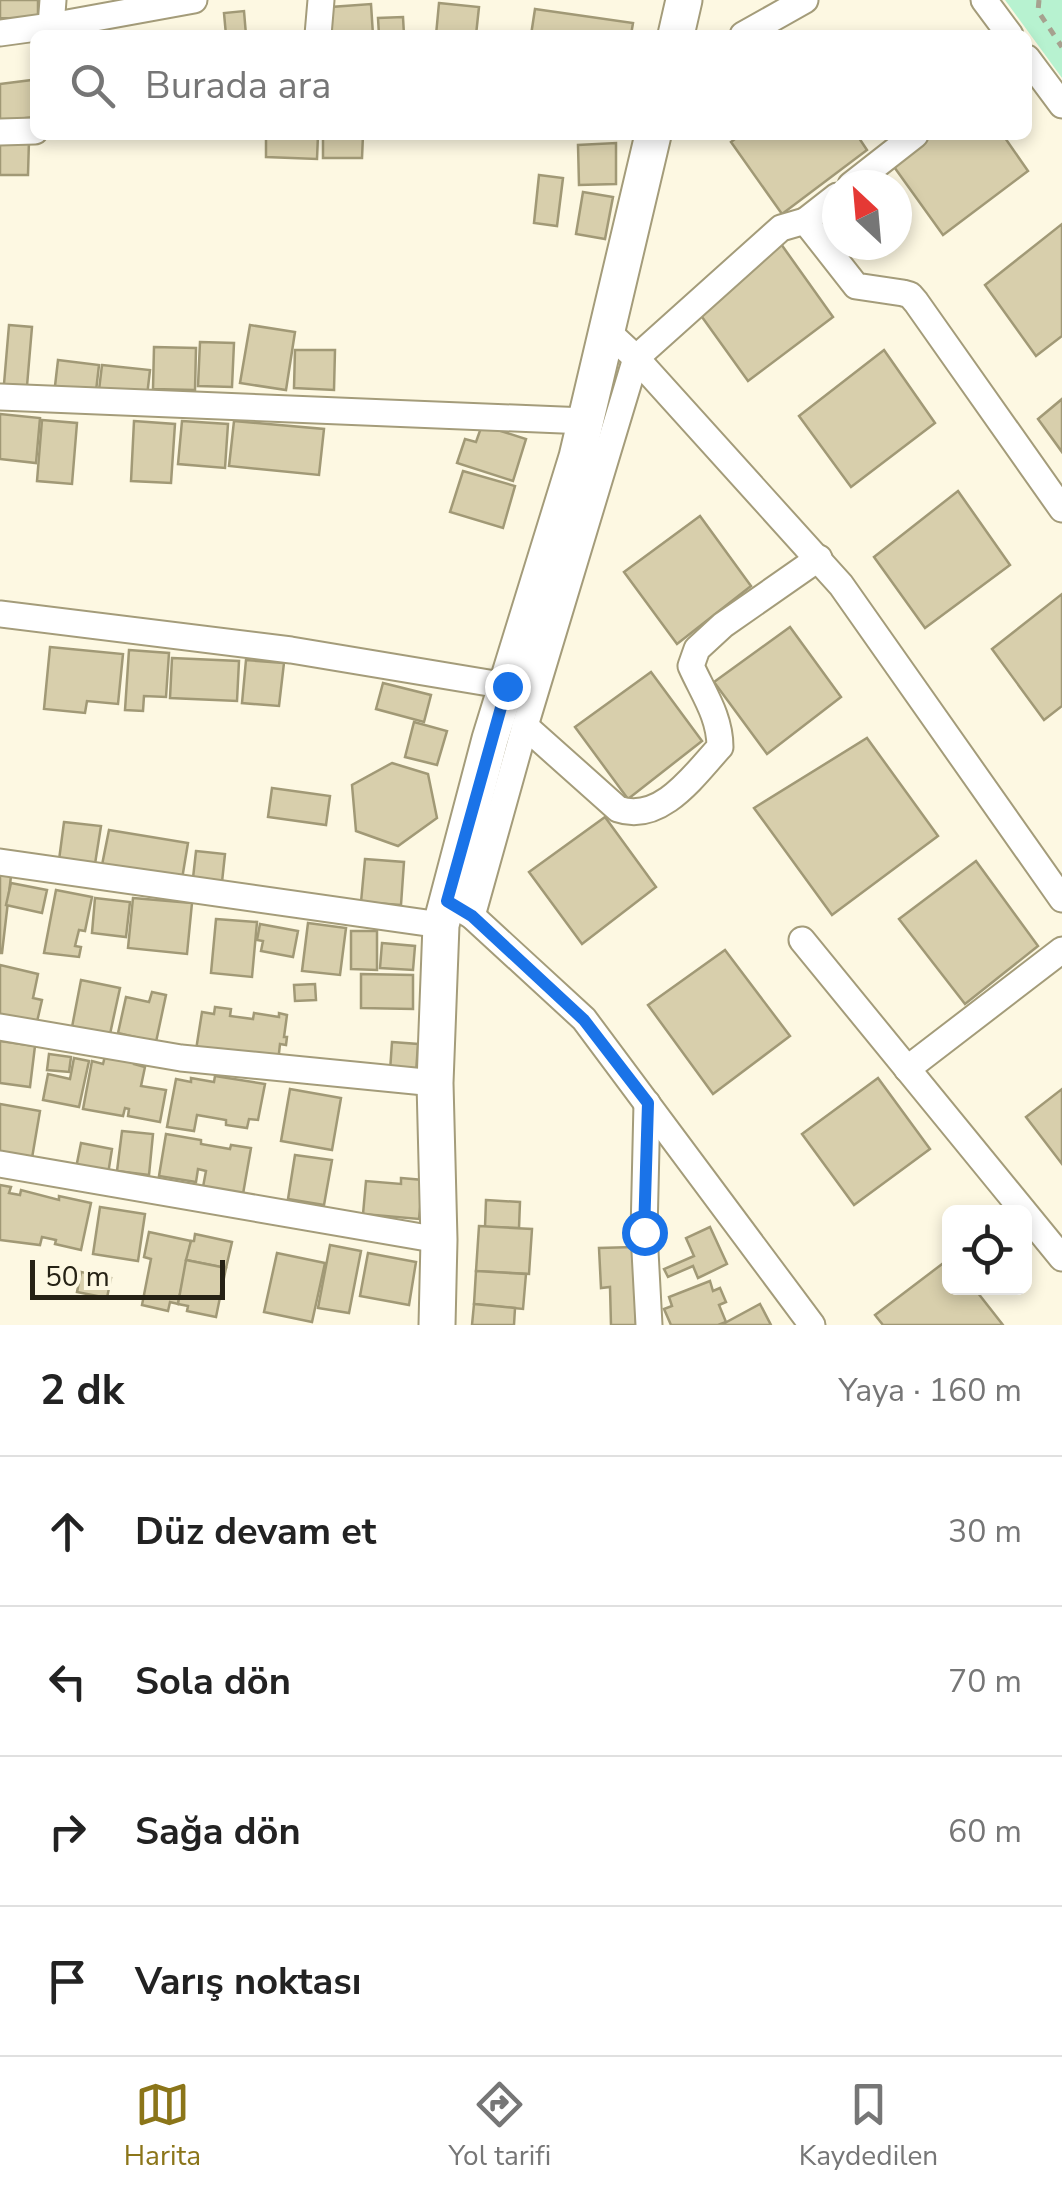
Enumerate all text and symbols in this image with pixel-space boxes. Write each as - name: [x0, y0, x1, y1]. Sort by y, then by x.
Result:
- search box: [30, 30, 1032, 140]
- icon: search: [65, 58, 120, 113]
- text: Burada ara: [145, 60, 331, 111]
- north arrow: [822, 170, 912, 260]
- route end: [485, 664, 531, 710]
- map controls: [942, 1205, 1032, 1295]
- button: locate: [942, 1205, 1032, 1295]
- route start: [622, 1210, 668, 1256]
- scale bar: [30, 1255, 225, 1300]
- text: 50 m: [45, 1258, 110, 1296]
- text: 2 dk: [40, 1362, 124, 1419]
- text: Yaya · 160 m: [839, 1369, 1022, 1412]
- icon: ahead: [40, 1504, 95, 1559]
- text: Düz devam et: [135, 1506, 376, 1557]
- text: 30 m: [948, 1510, 1022, 1553]
- icon: left: [40, 1654, 95, 1709]
- text: Sola dön: [135, 1656, 291, 1707]
- text: 70 m: [948, 1660, 1022, 1703]
- icon: right: [40, 1804, 95, 1859]
- text: Sağa dön: [135, 1806, 301, 1857]
- text: 60 m: [948, 1810, 1022, 1853]
- icon: arrive: [40, 1954, 95, 2009]
- text: Varış noktası: [135, 1956, 362, 2007]
- tab: Harita: [124, 2077, 201, 2175]
- tab: Yol tarifi: [449, 2077, 551, 2175]
- tab: Kaydedilen: [799, 2077, 938, 2175]

